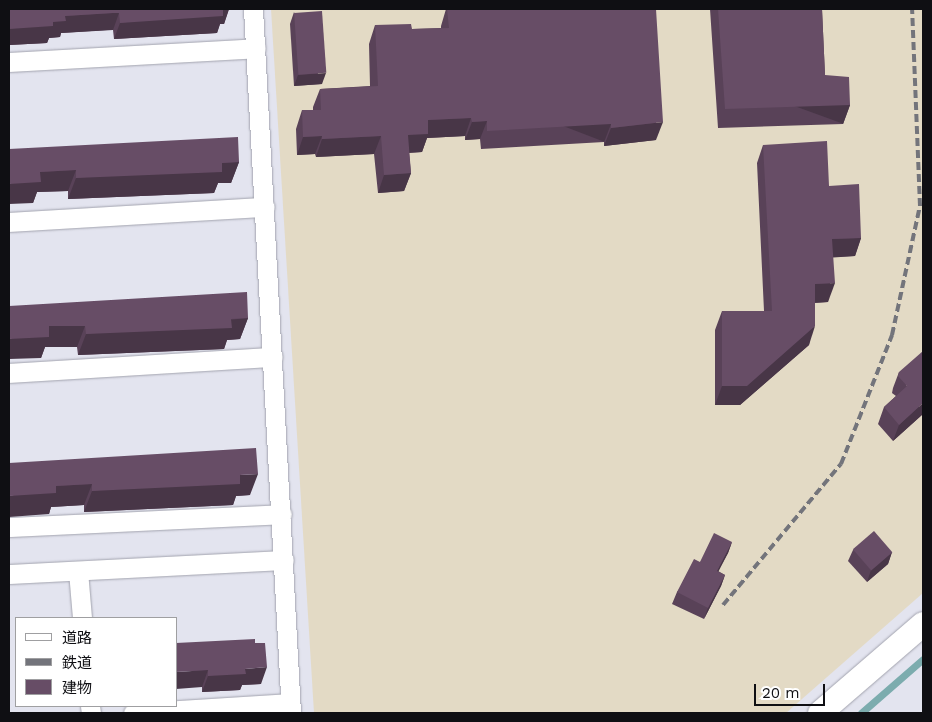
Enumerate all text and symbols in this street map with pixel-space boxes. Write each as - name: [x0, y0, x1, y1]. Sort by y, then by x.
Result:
- legend: [15, 617, 178, 707]
- text: 道路: [62, 629, 92, 647]
- text: 鉄道: [62, 654, 92, 672]
- scale bar: [757, 674, 828, 706]
- text: 建物: [62, 679, 92, 697]
- text: 20 m: [762, 684, 800, 702]

